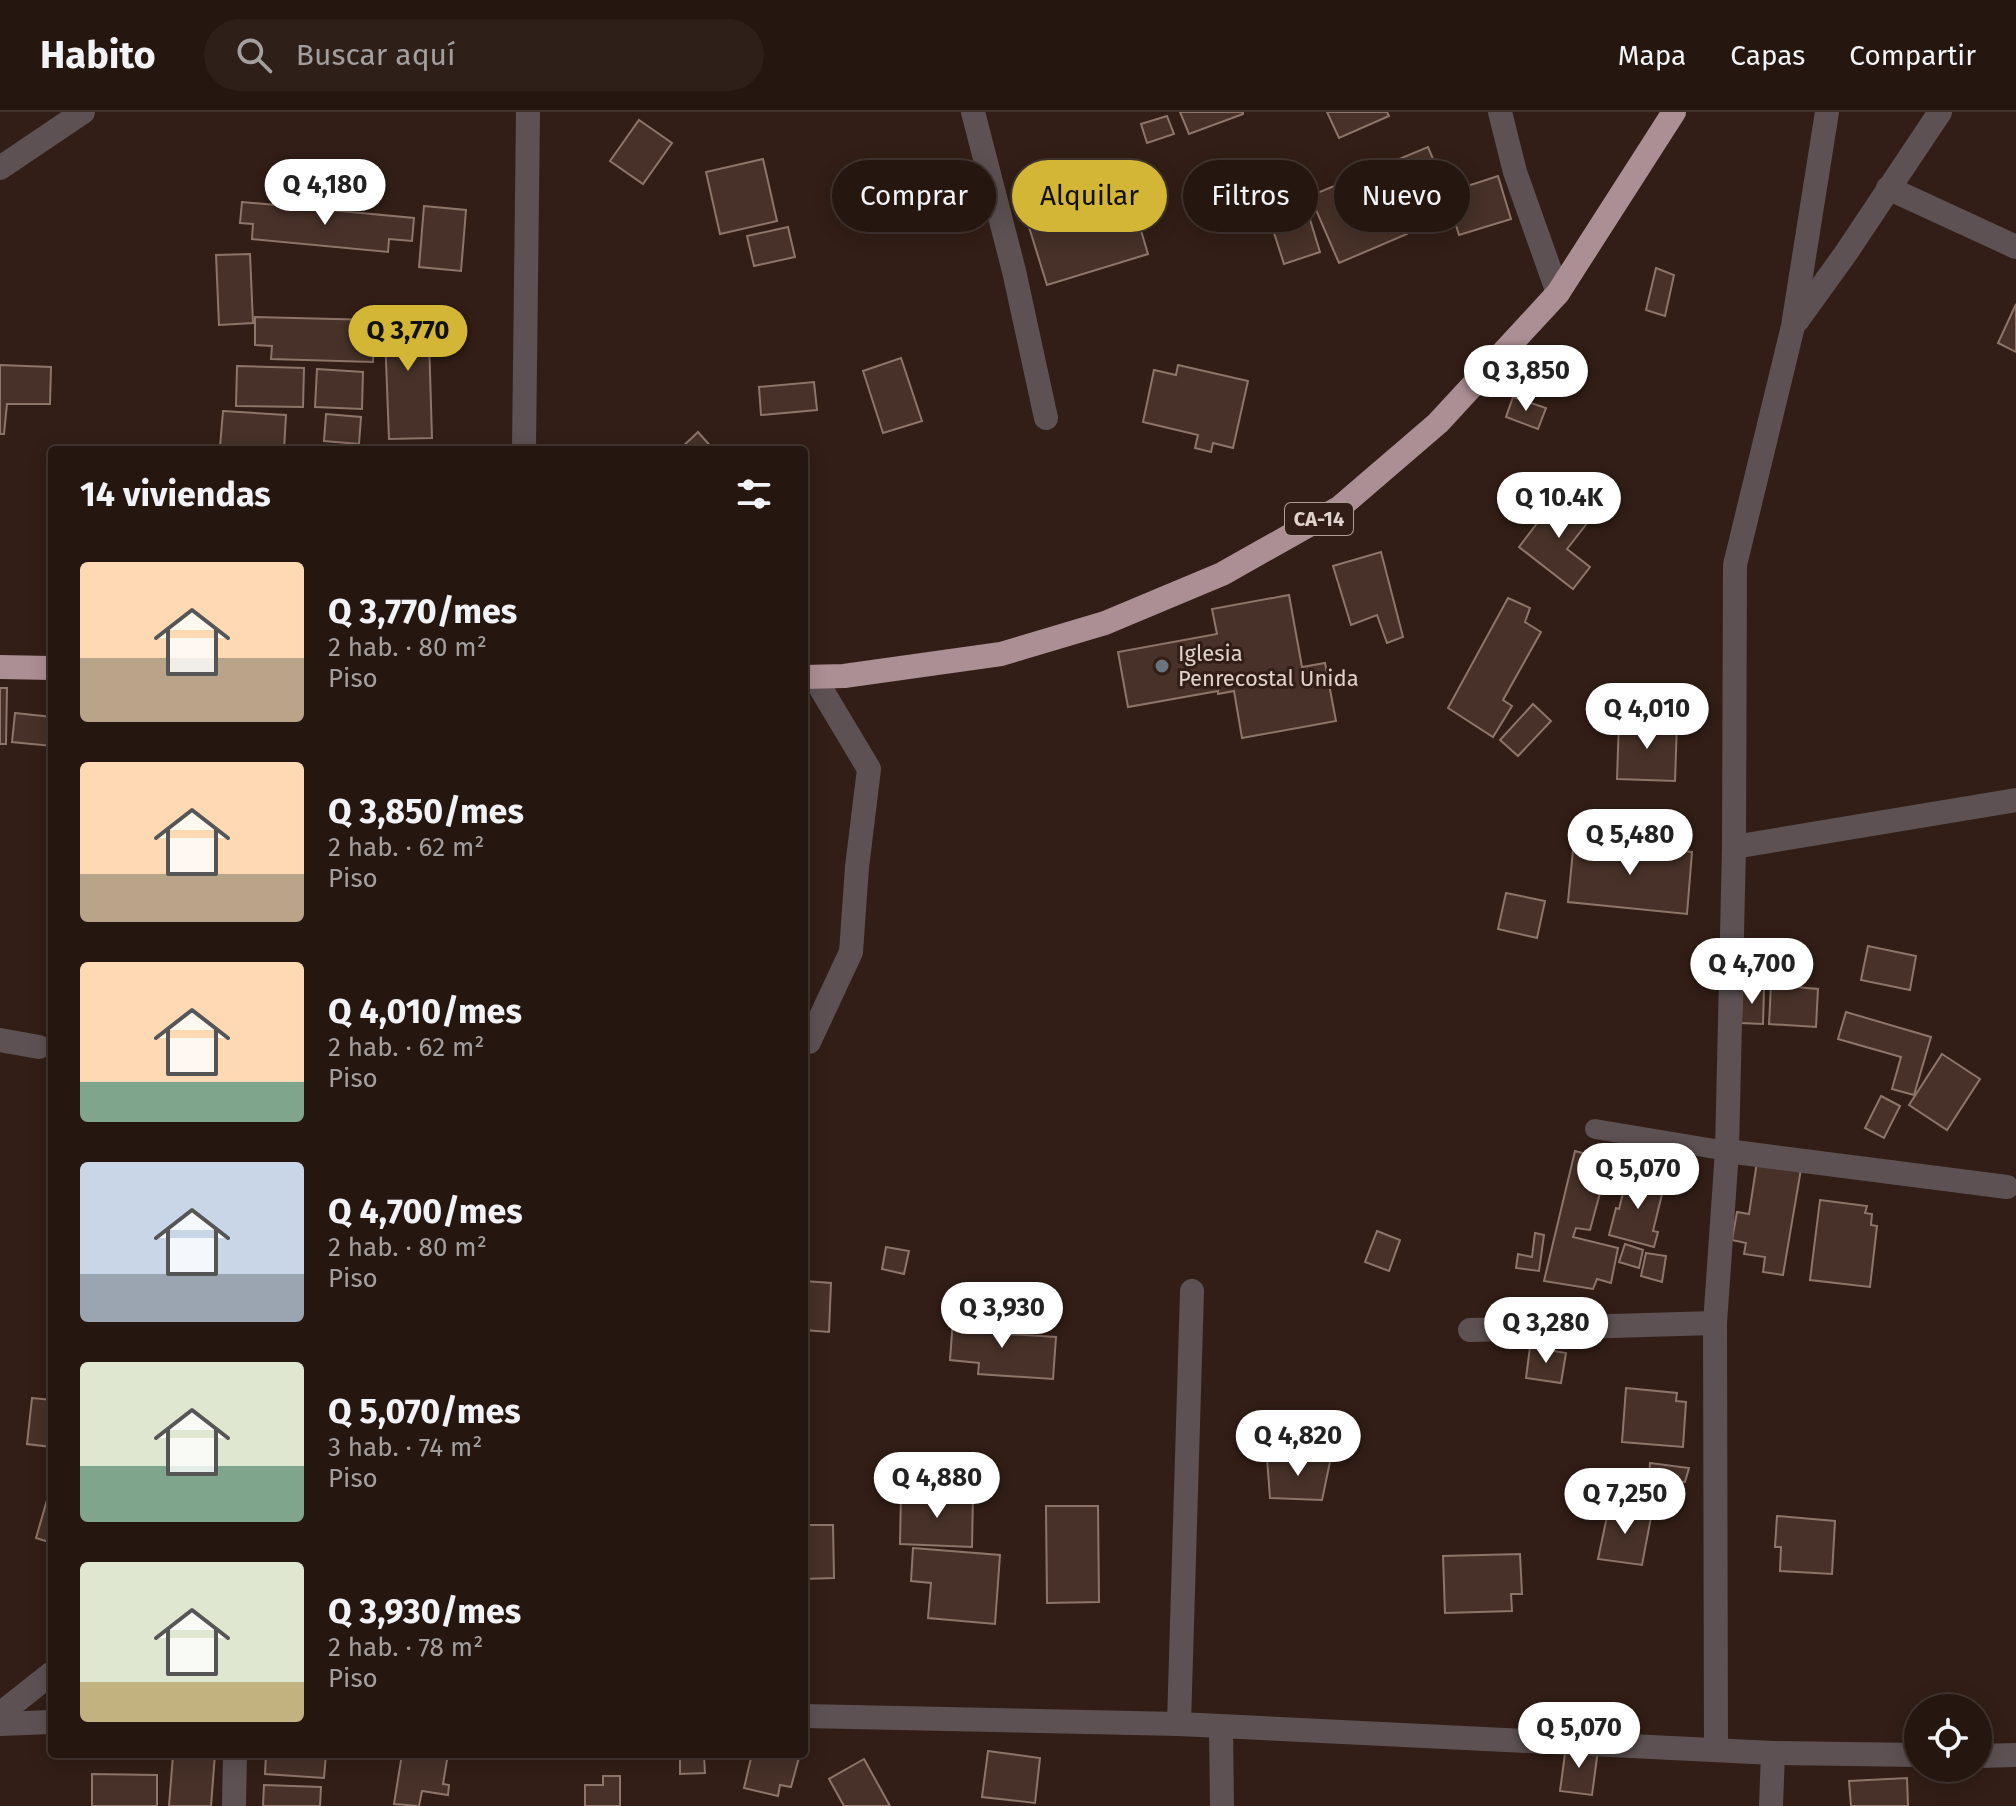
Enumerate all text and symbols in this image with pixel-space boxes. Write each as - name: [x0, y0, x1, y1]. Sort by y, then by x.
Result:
- search box: [204, 19, 764, 91]
- text: Habito: [40, 32, 156, 78]
- icon: search: [232, 33, 276, 77]
- text: Buscar aquí: [296, 37, 456, 73]
- text: Mapa: [1618, 39, 1686, 72]
- text: Capas: [1730, 39, 1805, 72]
- text: Compartir: [1849, 39, 1976, 72]
- pin: Q 4,180: [251, 159, 399, 227]
- chip: Comprar: [832, 160, 996, 232]
- chip: Alquilar: [1012, 160, 1167, 232]
- chip: Filtros: [1183, 160, 1318, 232]
- chip: Nuevo: [1334, 160, 1470, 232]
- text: Q 4,180: [283, 169, 367, 200]
- pin: Q 3,770: [334, 305, 482, 373]
- text: Q 3,770: [366, 315, 450, 346]
- pin: Q 3,850: [1452, 345, 1600, 413]
- text: Q 3,850: [1482, 355, 1570, 386]
- icon: filters: [732, 472, 776, 516]
- pin: Q 10.4K: [1485, 472, 1633, 540]
- text: 14 viviendas: [80, 474, 271, 515]
- text: Q 10.4K: [1515, 482, 1603, 513]
- road number: CA-14: [1285, 503, 1353, 535]
- text: Q 3,770/mes: [328, 591, 517, 632]
- icon: home: [144, 594, 240, 690]
- text: 2 hab. · 80 m²: [328, 632, 487, 663]
- place label: Iglesia Penrecostal Unida: [1178, 640, 1359, 692]
- marker: Iglesia Penrecostal Unida: [1153, 657, 1171, 675]
- text: Piso: [328, 663, 378, 694]
- pin: Q 4,010: [1573, 683, 1721, 751]
- text: Q 4,010: [1604, 693, 1690, 724]
- text: Q 3,850/mes: [328, 791, 524, 832]
- icon: home: [144, 794, 240, 890]
- pin: Q 5,480: [1556, 809, 1704, 877]
- text: Q 5,480: [1586, 819, 1674, 850]
- text: 2 hab. · 62 m²: [328, 832, 484, 863]
- text: Piso: [328, 863, 378, 894]
- pin: Q 4,700: [1678, 938, 1826, 1006]
- text: Q 4,700: [1708, 948, 1796, 979]
- text: Q 4,010/mes: [328, 991, 522, 1032]
- icon: home: [144, 994, 240, 1090]
- text: 2 hab. · 62 m²: [328, 1032, 484, 1063]
- text: Piso: [328, 1063, 378, 1094]
- pin: Q 5,070: [1564, 1143, 1712, 1211]
- text: Q 5,070: [1595, 1153, 1681, 1184]
- text: Q 4,700/mes: [328, 1191, 523, 1232]
- icon: home: [144, 1194, 240, 1290]
- text: 2 hab. · 80 m²: [328, 1232, 487, 1263]
- text: Piso: [328, 1263, 378, 1294]
- pin: Q 3,930: [928, 1282, 1076, 1350]
- text: Q 3,930: [959, 1292, 1045, 1323]
- pin: Q 3,280: [1472, 1297, 1620, 1365]
- text: Q 3,280: [1502, 1307, 1590, 1338]
- text: Q 5,070/mes: [328, 1391, 521, 1432]
- icon: home: [144, 1394, 240, 1490]
- pin: Q 4,820: [1224, 1410, 1372, 1478]
- text: Q 4,820: [1254, 1420, 1342, 1451]
- text: 3 hab. · 74 m²: [328, 1432, 482, 1463]
- pin: Q 4,880: [863, 1452, 1011, 1520]
- text: Q 4,880: [892, 1462, 982, 1493]
- text: Piso: [328, 1463, 378, 1494]
- pin: Q 7,250: [1551, 1468, 1699, 1536]
- text: Q 7,250: [1582, 1478, 1668, 1509]
- text: Q 3,930/mes: [328, 1591, 521, 1632]
- icon: home: [144, 1594, 240, 1690]
- text: 2 hab. · 78 m²: [328, 1632, 483, 1663]
- text: Piso: [328, 1663, 378, 1694]
- map controls: [1904, 1694, 1992, 1782]
- button: locate: [1904, 1694, 1992, 1782]
- pin: Q 5,070: [1505, 1702, 1653, 1770]
- text: Q 5,070: [1536, 1712, 1622, 1743]

